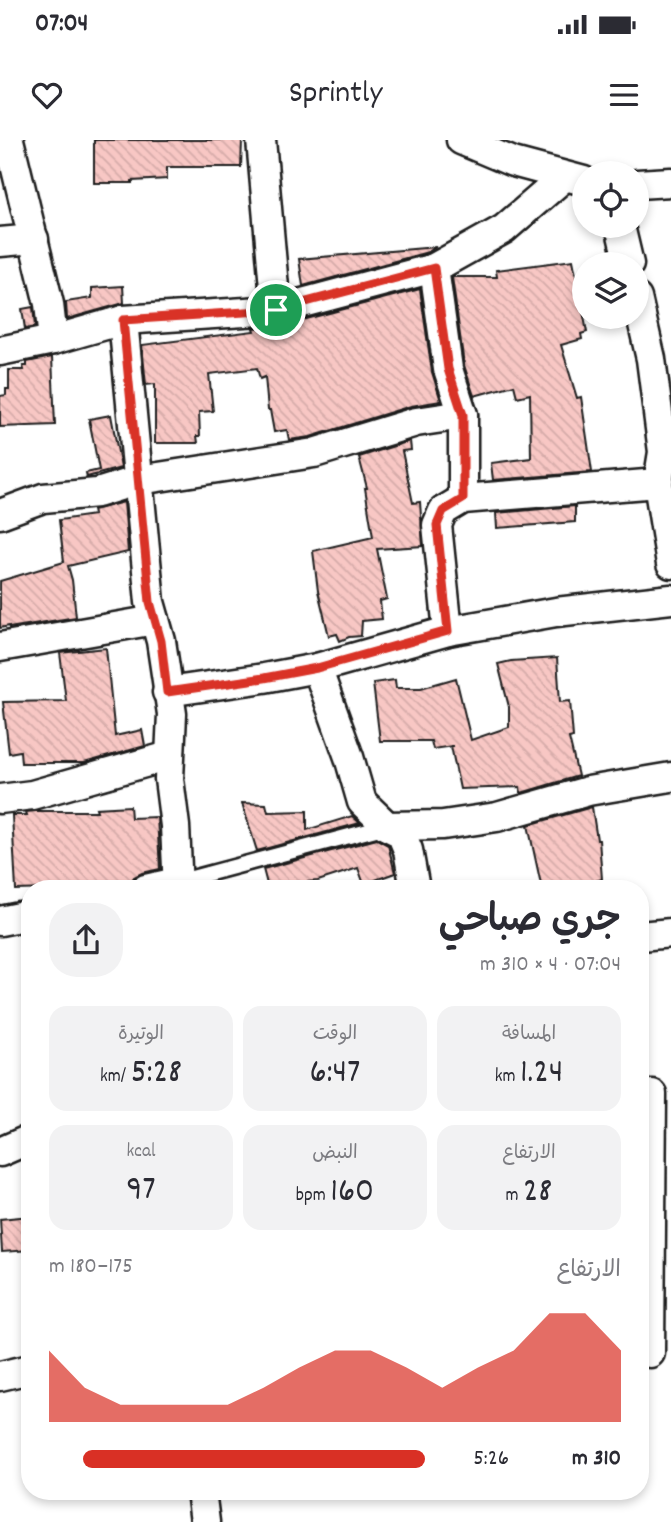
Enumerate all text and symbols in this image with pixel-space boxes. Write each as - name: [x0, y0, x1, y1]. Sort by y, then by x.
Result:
- text: 07:04: [35, 6, 88, 43]
- text: Sprintly: [289, 72, 382, 118]
- icon: heart: [28, 76, 66, 114]
- icon: menu: [605, 76, 643, 114]
- map controls: [572, 161, 649, 329]
- button: locate: [572, 161, 649, 238]
- button: layers: [572, 252, 649, 329]
- pin: [246, 280, 306, 340]
- icon: arrive: [257, 291, 295, 329]
- text: جري صباحي: [439, 895, 621, 950]
- button: share: [49, 903, 123, 977]
- text: 07:04 · 4 × 310 m: [480, 949, 621, 982]
- text: الوتيرة: [118, 1022, 164, 1049]
- text: الوقت: [313, 1022, 357, 1049]
- text: المسافة: [502, 1022, 556, 1049]
- text: 5:28: [131, 1049, 182, 1099]
- text: 6:47: [310, 1049, 360, 1099]
- text: 1.24: [520, 1049, 563, 1099]
- text: /km: [100, 1064, 131, 1091]
- text: km: [495, 1064, 520, 1091]
- text: kcal: [127, 1139, 155, 1166]
- text: النبض: [312, 1141, 358, 1168]
- text: الارتفاع: [502, 1141, 556, 1168]
- text: 97: [126, 1166, 156, 1216]
- text: 160: [330, 1168, 374, 1218]
- text: 28: [523, 1168, 552, 1218]
- text: bpm: [296, 1183, 330, 1210]
- text: m: [506, 1183, 523, 1210]
- text: 175–180 m: [49, 1251, 133, 1284]
- text: الارتفاع: [557, 1255, 621, 1288]
- text: 5:26: [473, 1443, 509, 1476]
- text: 310 m: [572, 1443, 621, 1476]

